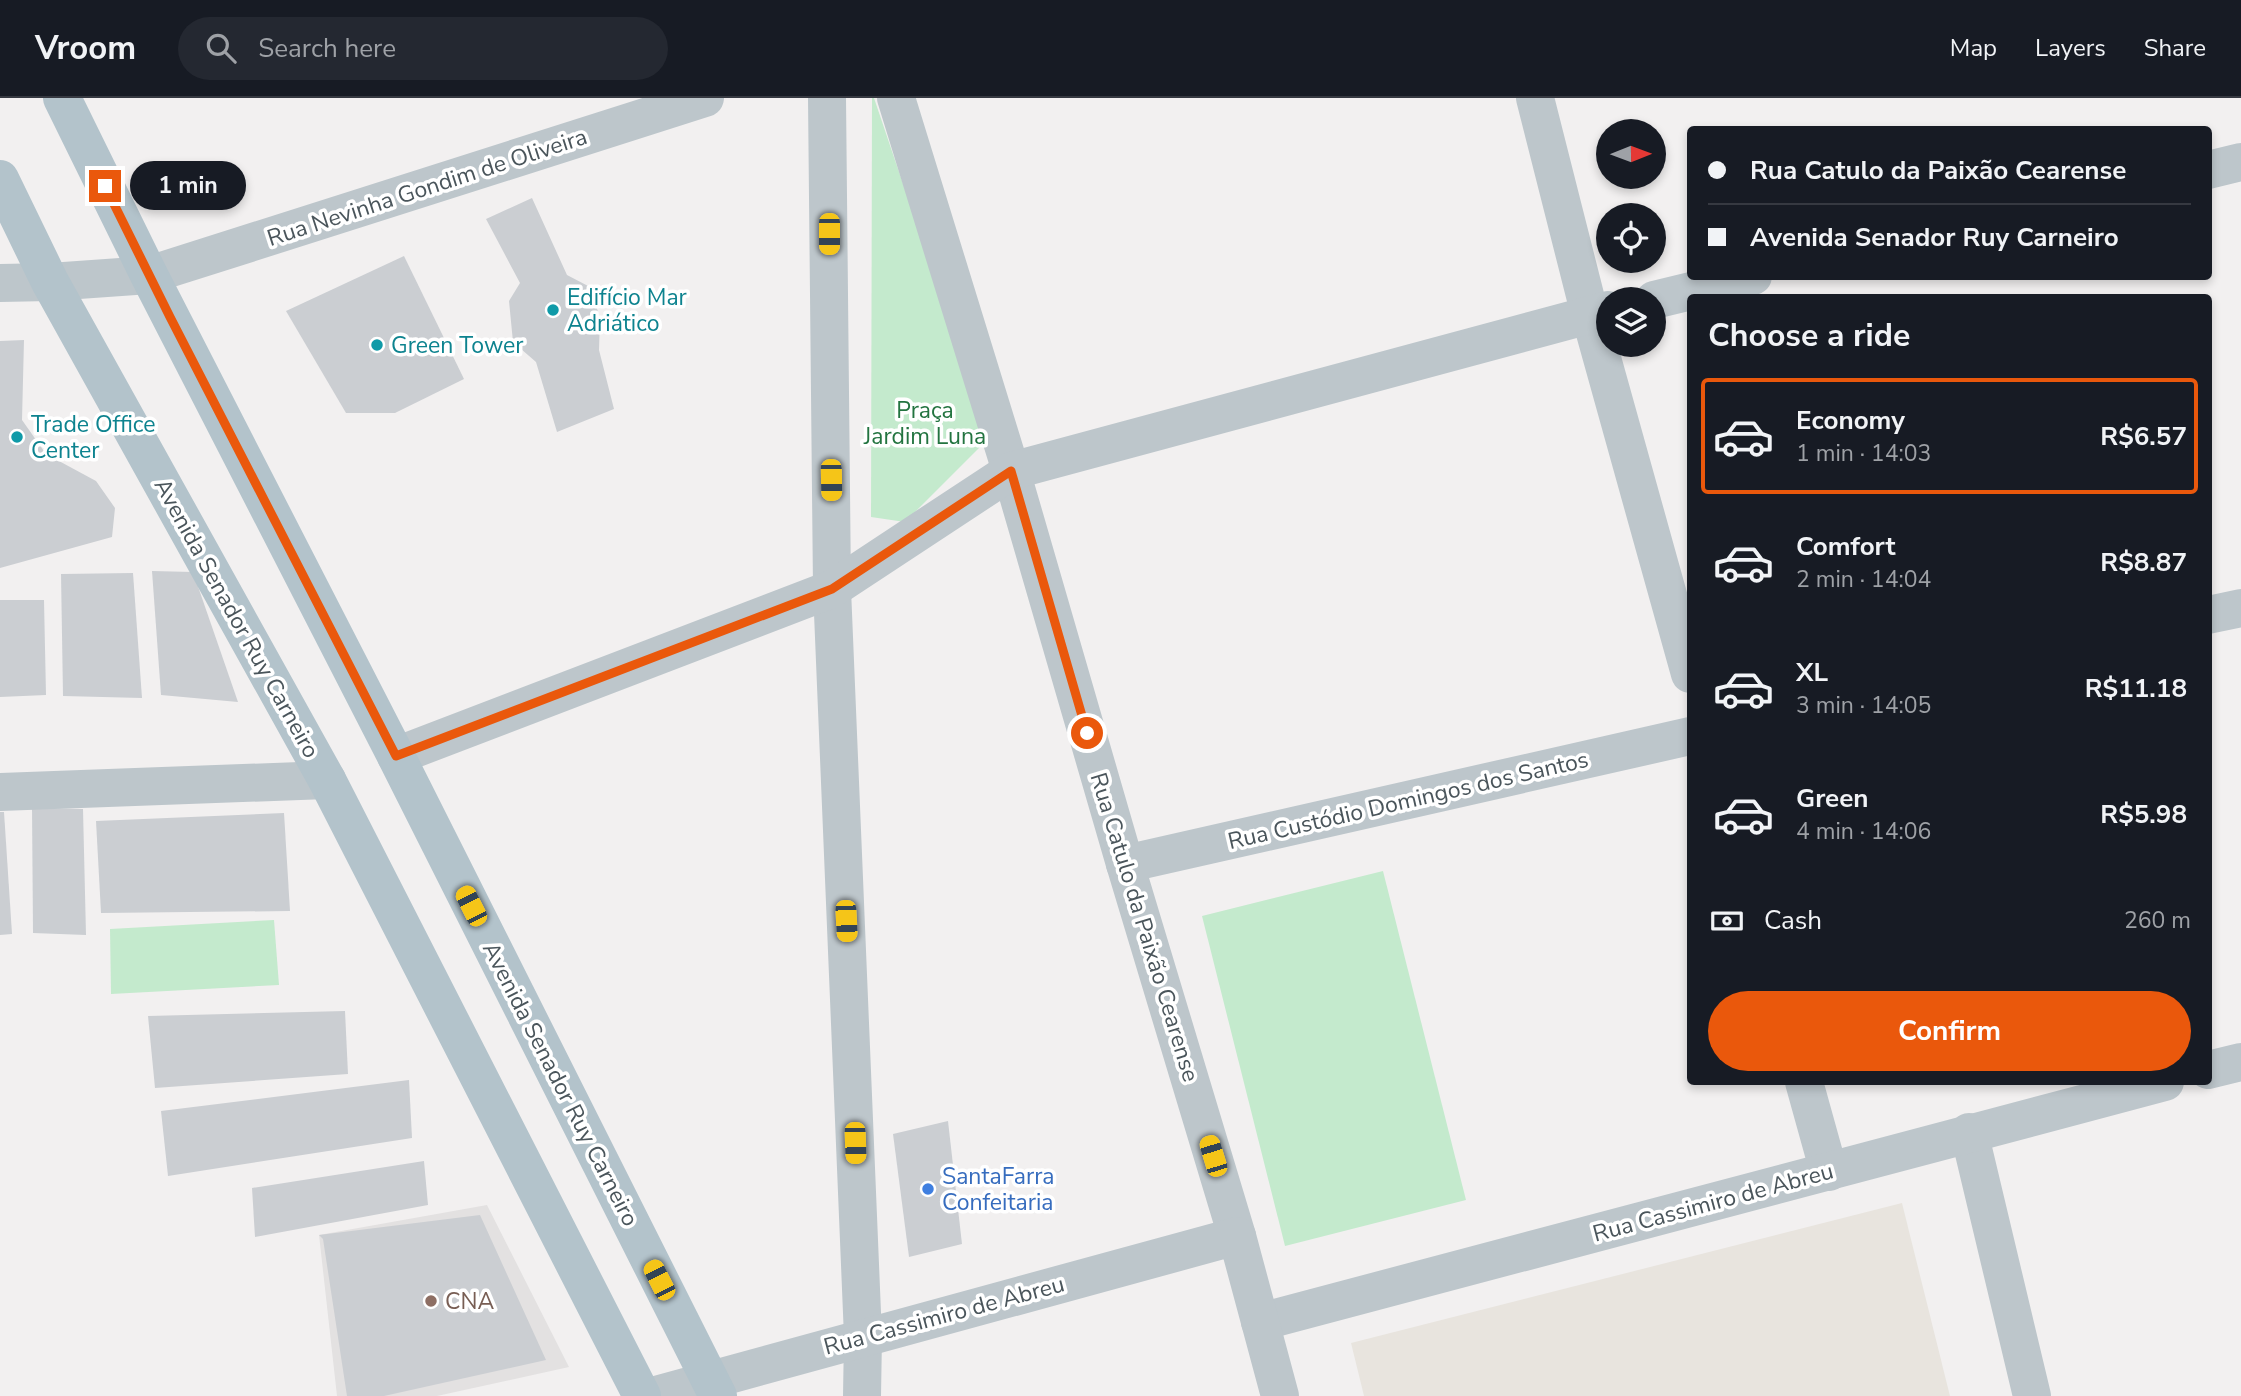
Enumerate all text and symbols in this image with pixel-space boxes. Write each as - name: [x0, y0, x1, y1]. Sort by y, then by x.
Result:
- search box: [178, 17, 668, 80]
- text: Vroom: [35, 26, 136, 71]
- icon: search: [202, 29, 240, 67]
- text: Search here: [258, 31, 396, 66]
- text: Map: [1950, 32, 1997, 64]
- text: Layers: [2035, 32, 2106, 64]
- text: Share: [2144, 32, 2206, 64]
- north arrow: [1596, 119, 1666, 189]
- map controls: [1596, 119, 1666, 357]
- street label: Rua Nevinha Gondim de Oliveira: [263, 121, 591, 254]
- text: Rua Catulo da Paixão Cearense: [1750, 153, 2126, 188]
- callout: 1 min: [130, 162, 245, 210]
- route end: [89, 170, 121, 202]
- text: 1 min: [158, 170, 218, 201]
- button: locate: [1596, 203, 1666, 273]
- car: [819, 213, 840, 255]
- text: Avenida Senador Ruy Carneiro: [1750, 220, 2119, 255]
- place label: Edifício Mar Adriático: [567, 282, 688, 339]
- button: layers: [1596, 287, 1666, 357]
- marker: Edifício Mar Adriático: [545, 302, 561, 318]
- text: Choose a ride: [1708, 314, 1910, 357]
- place label: Green Tower: [391, 330, 524, 361]
- marker: Green Tower: [369, 337, 385, 353]
- park label: Praça Jardim Luna: [863, 395, 986, 452]
- text: Economy: [1796, 403, 1905, 438]
- icon: car: [1712, 405, 1775, 468]
- place label: Trade Office Center: [31, 409, 155, 466]
- text: R$6.57: [2100, 419, 2187, 454]
- marker: Trade Office Center: [9, 429, 25, 445]
- text: 1 min · 14:03: [1796, 438, 1931, 469]
- car: [821, 459, 842, 501]
- street label: Avenida Senador Ruy Carneiro: [147, 473, 326, 764]
- text: Comfort: [1796, 529, 1896, 564]
- icon: car: [1712, 531, 1775, 594]
- text: R$8.87: [2100, 545, 2187, 580]
- text: 2 min · 14:04: [1796, 564, 1931, 595]
- text: XL: [1796, 655, 1828, 690]
- icon: car: [1712, 657, 1775, 720]
- text: R$11.18: [2085, 671, 2187, 706]
- text: 3 min · 14:05: [1796, 690, 1931, 721]
- route start: [1071, 717, 1103, 749]
- street label: Rua Custódio Domingos dos Santos: [1225, 744, 1591, 857]
- street label: Rua Catulo da Paixão Cearense: [1083, 769, 1206, 1086]
- text: Green: [1796, 781, 1869, 816]
- icon: car: [1712, 783, 1775, 846]
- text: R$5.98: [2100, 797, 2187, 832]
- text: 4 min · 14:06: [1796, 816, 1931, 847]
- car: [453, 883, 490, 929]
- car: [835, 899, 858, 943]
- icon: cash: [1708, 902, 1746, 940]
- text: Cash: [1764, 903, 1822, 938]
- text: 260 m: [2124, 905, 2191, 936]
- street label: Avenida Senador Ruy Carneiro: [475, 937, 646, 1232]
- button: Confirm: [1708, 991, 2191, 1071]
- car: [844, 1122, 867, 1164]
- car: [1197, 1133, 1230, 1179]
- street label: Rua Cassimiro de Abreu: [1589, 1155, 1837, 1250]
- place label: SantaFarra Confeitaria: [942, 1161, 1055, 1218]
- marker: SantaFarra Confeitaria: [920, 1181, 936, 1197]
- car: [641, 1257, 678, 1303]
- street label: Rua Cassimiro de Abreu: [820, 1268, 1068, 1363]
- place label: CNA: [445, 1286, 494, 1317]
- marker: CNA: [423, 1293, 439, 1309]

